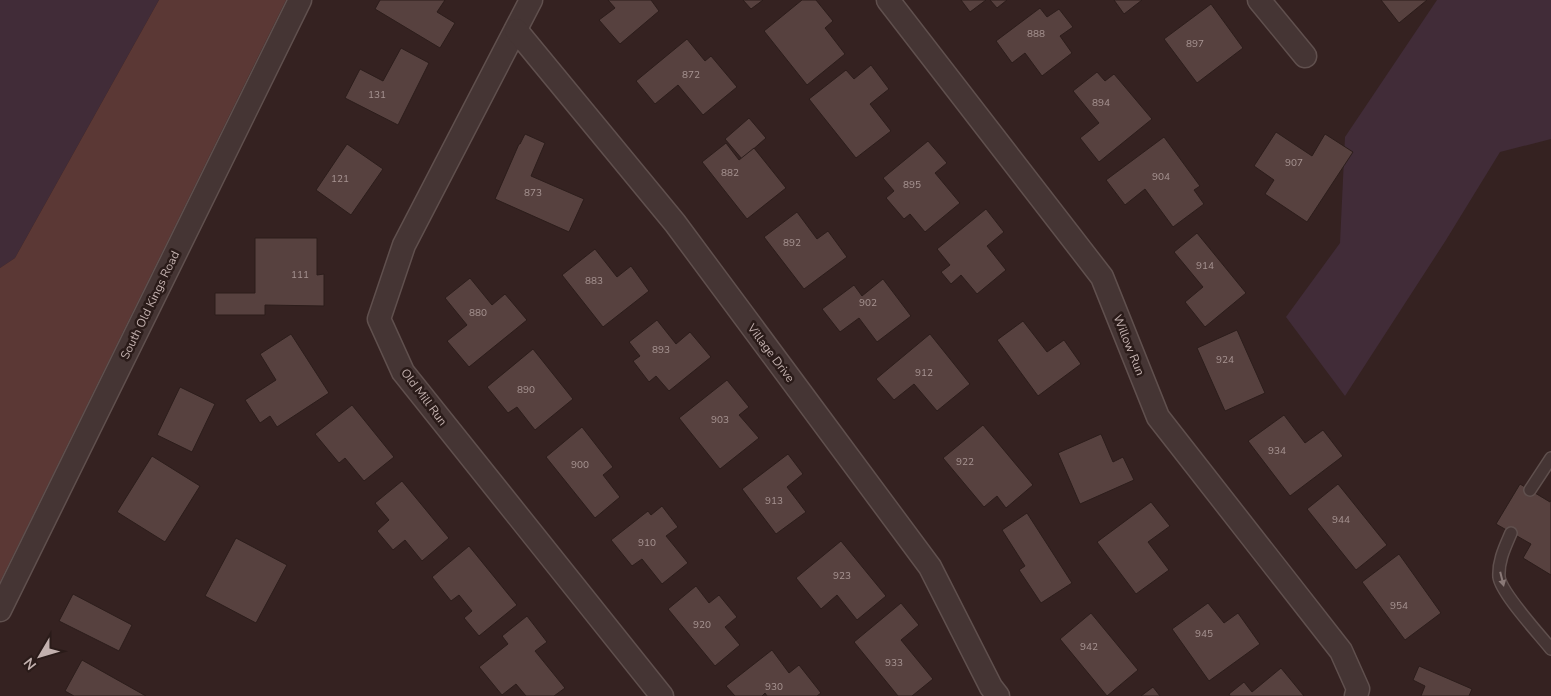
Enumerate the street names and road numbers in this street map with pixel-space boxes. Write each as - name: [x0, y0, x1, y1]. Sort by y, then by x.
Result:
- street label: South Old Kings Road: [117, 248, 183, 362]
- street label: Willow Run: [1110, 312, 1148, 378]
- street label: Village Drive: [743, 320, 798, 386]
- street label: Old Mill Run: [397, 365, 451, 429]

